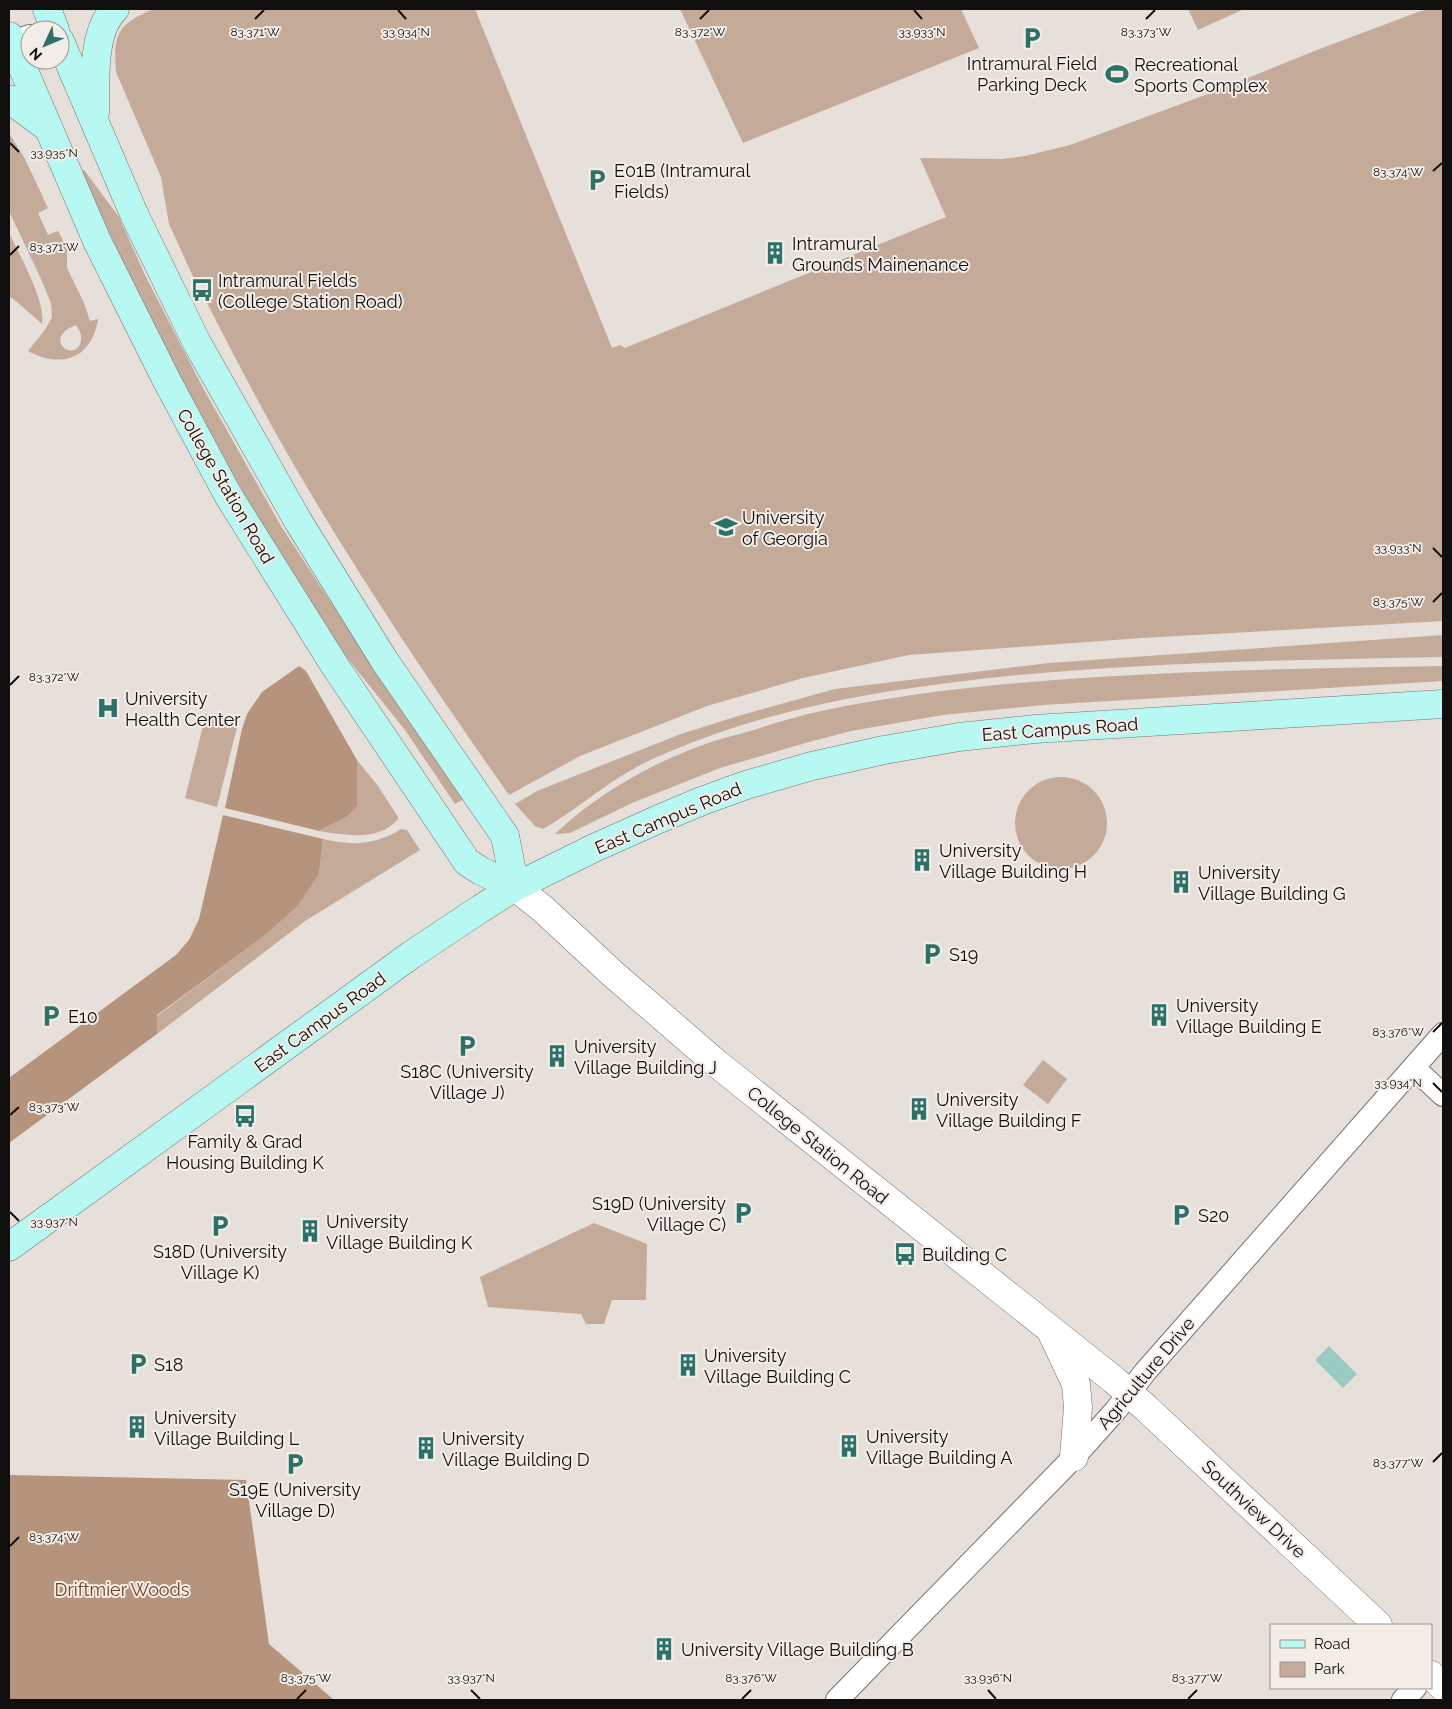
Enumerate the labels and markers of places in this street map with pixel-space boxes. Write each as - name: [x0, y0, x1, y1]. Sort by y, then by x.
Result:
- parking icon: Intramural Field Parking Deck: [1019, 25, 1045, 51]
- place label: Intramural Field Parking Deck: [967, 53, 1097, 95]
- place label: Recreational Sports Complex: [1134, 54, 1267, 96]
- sports icon: Recreational Sports Complex: [1104, 61, 1130, 87]
- place label: E01B (Intramural Fields): [614, 160, 750, 202]
- parking icon: E01B (Intramural Fields): [584, 167, 610, 193]
- place label: Intramural Grounds Mainenance: [792, 233, 969, 275]
- building icon: Intramural Grounds Mainenance: [762, 240, 788, 266]
- place label: Intramural Fields (College Station Road): [218, 270, 403, 312]
- bus stop icon: Intramural Fields (College Station Road): [189, 277, 215, 303]
- place label: University of Georgia: [742, 507, 828, 549]
- school or university icon: University of Georgia: [713, 514, 739, 540]
- place label: University Health Center: [125, 688, 241, 730]
- hospital icon: University Health Center: [95, 695, 121, 721]
- place label: University Village Building H: [939, 840, 1087, 882]
- building icon: University Village Building H: [909, 847, 935, 873]
- place label: University Village Building G: [1198, 862, 1346, 904]
- building icon: University Village Building G: [1168, 869, 1194, 895]
- parking icon: S19: [919, 941, 945, 967]
- place label: S19: [949, 944, 978, 965]
- place label: University Village Building E: [1176, 995, 1322, 1037]
- building icon: University Village Building E: [1146, 1002, 1172, 1028]
- parking icon: E10: [38, 1003, 64, 1029]
- place label: E10: [68, 1006, 98, 1027]
- parking icon: S18C (University Village J): [454, 1033, 480, 1059]
- place label: University Village Building J: [574, 1036, 717, 1078]
- building icon: University Village Building J: [544, 1043, 570, 1069]
- place label: S18C (University Village J): [400, 1061, 534, 1103]
- place label: University Village Building F: [936, 1089, 1081, 1131]
- building icon: University Village Building F: [906, 1096, 932, 1122]
- bus stop icon: Family & Grad Housing Building K: [232, 1103, 258, 1129]
- place label: Family & Grad Housing Building K: [166, 1131, 324, 1173]
- place label: S19D (University Village C): [592, 1193, 726, 1235]
- parking icon: S19D (University Village C): [730, 1200, 756, 1226]
- parking icon: S20: [1168, 1202, 1194, 1228]
- place label: S20: [1198, 1205, 1229, 1226]
- place label: University Village Building K: [326, 1211, 473, 1253]
- parking icon: S18D (University Village K): [207, 1213, 233, 1239]
- building icon: University Village Building K: [297, 1218, 323, 1244]
- place label: S18D (University Village K): [153, 1241, 287, 1283]
- bus stop icon: Building C: [892, 1241, 918, 1267]
- place label: Building C: [922, 1244, 1007, 1265]
- place label: University Village Building C: [704, 1345, 851, 1387]
- parking icon: S18: [125, 1351, 151, 1377]
- building icon: University Village Building C: [675, 1352, 701, 1378]
- place label: S18: [154, 1354, 183, 1375]
- place label: University Village Building L: [154, 1407, 300, 1449]
- building icon: University Village Building L: [124, 1414, 150, 1440]
- place label: University Village Building A: [866, 1426, 1012, 1468]
- place label: University Village Building D: [442, 1428, 590, 1470]
- building icon: University Village Building A: [836, 1433, 862, 1459]
- building icon: University Village Building D: [413, 1435, 439, 1461]
- parking icon: S19E (University Village D): [282, 1451, 308, 1477]
- place label: S19E (University Village D): [229, 1479, 361, 1521]
- building icon: University Village Building B: [651, 1636, 677, 1662]
- place label: University Village Building B: [681, 1639, 914, 1660]

